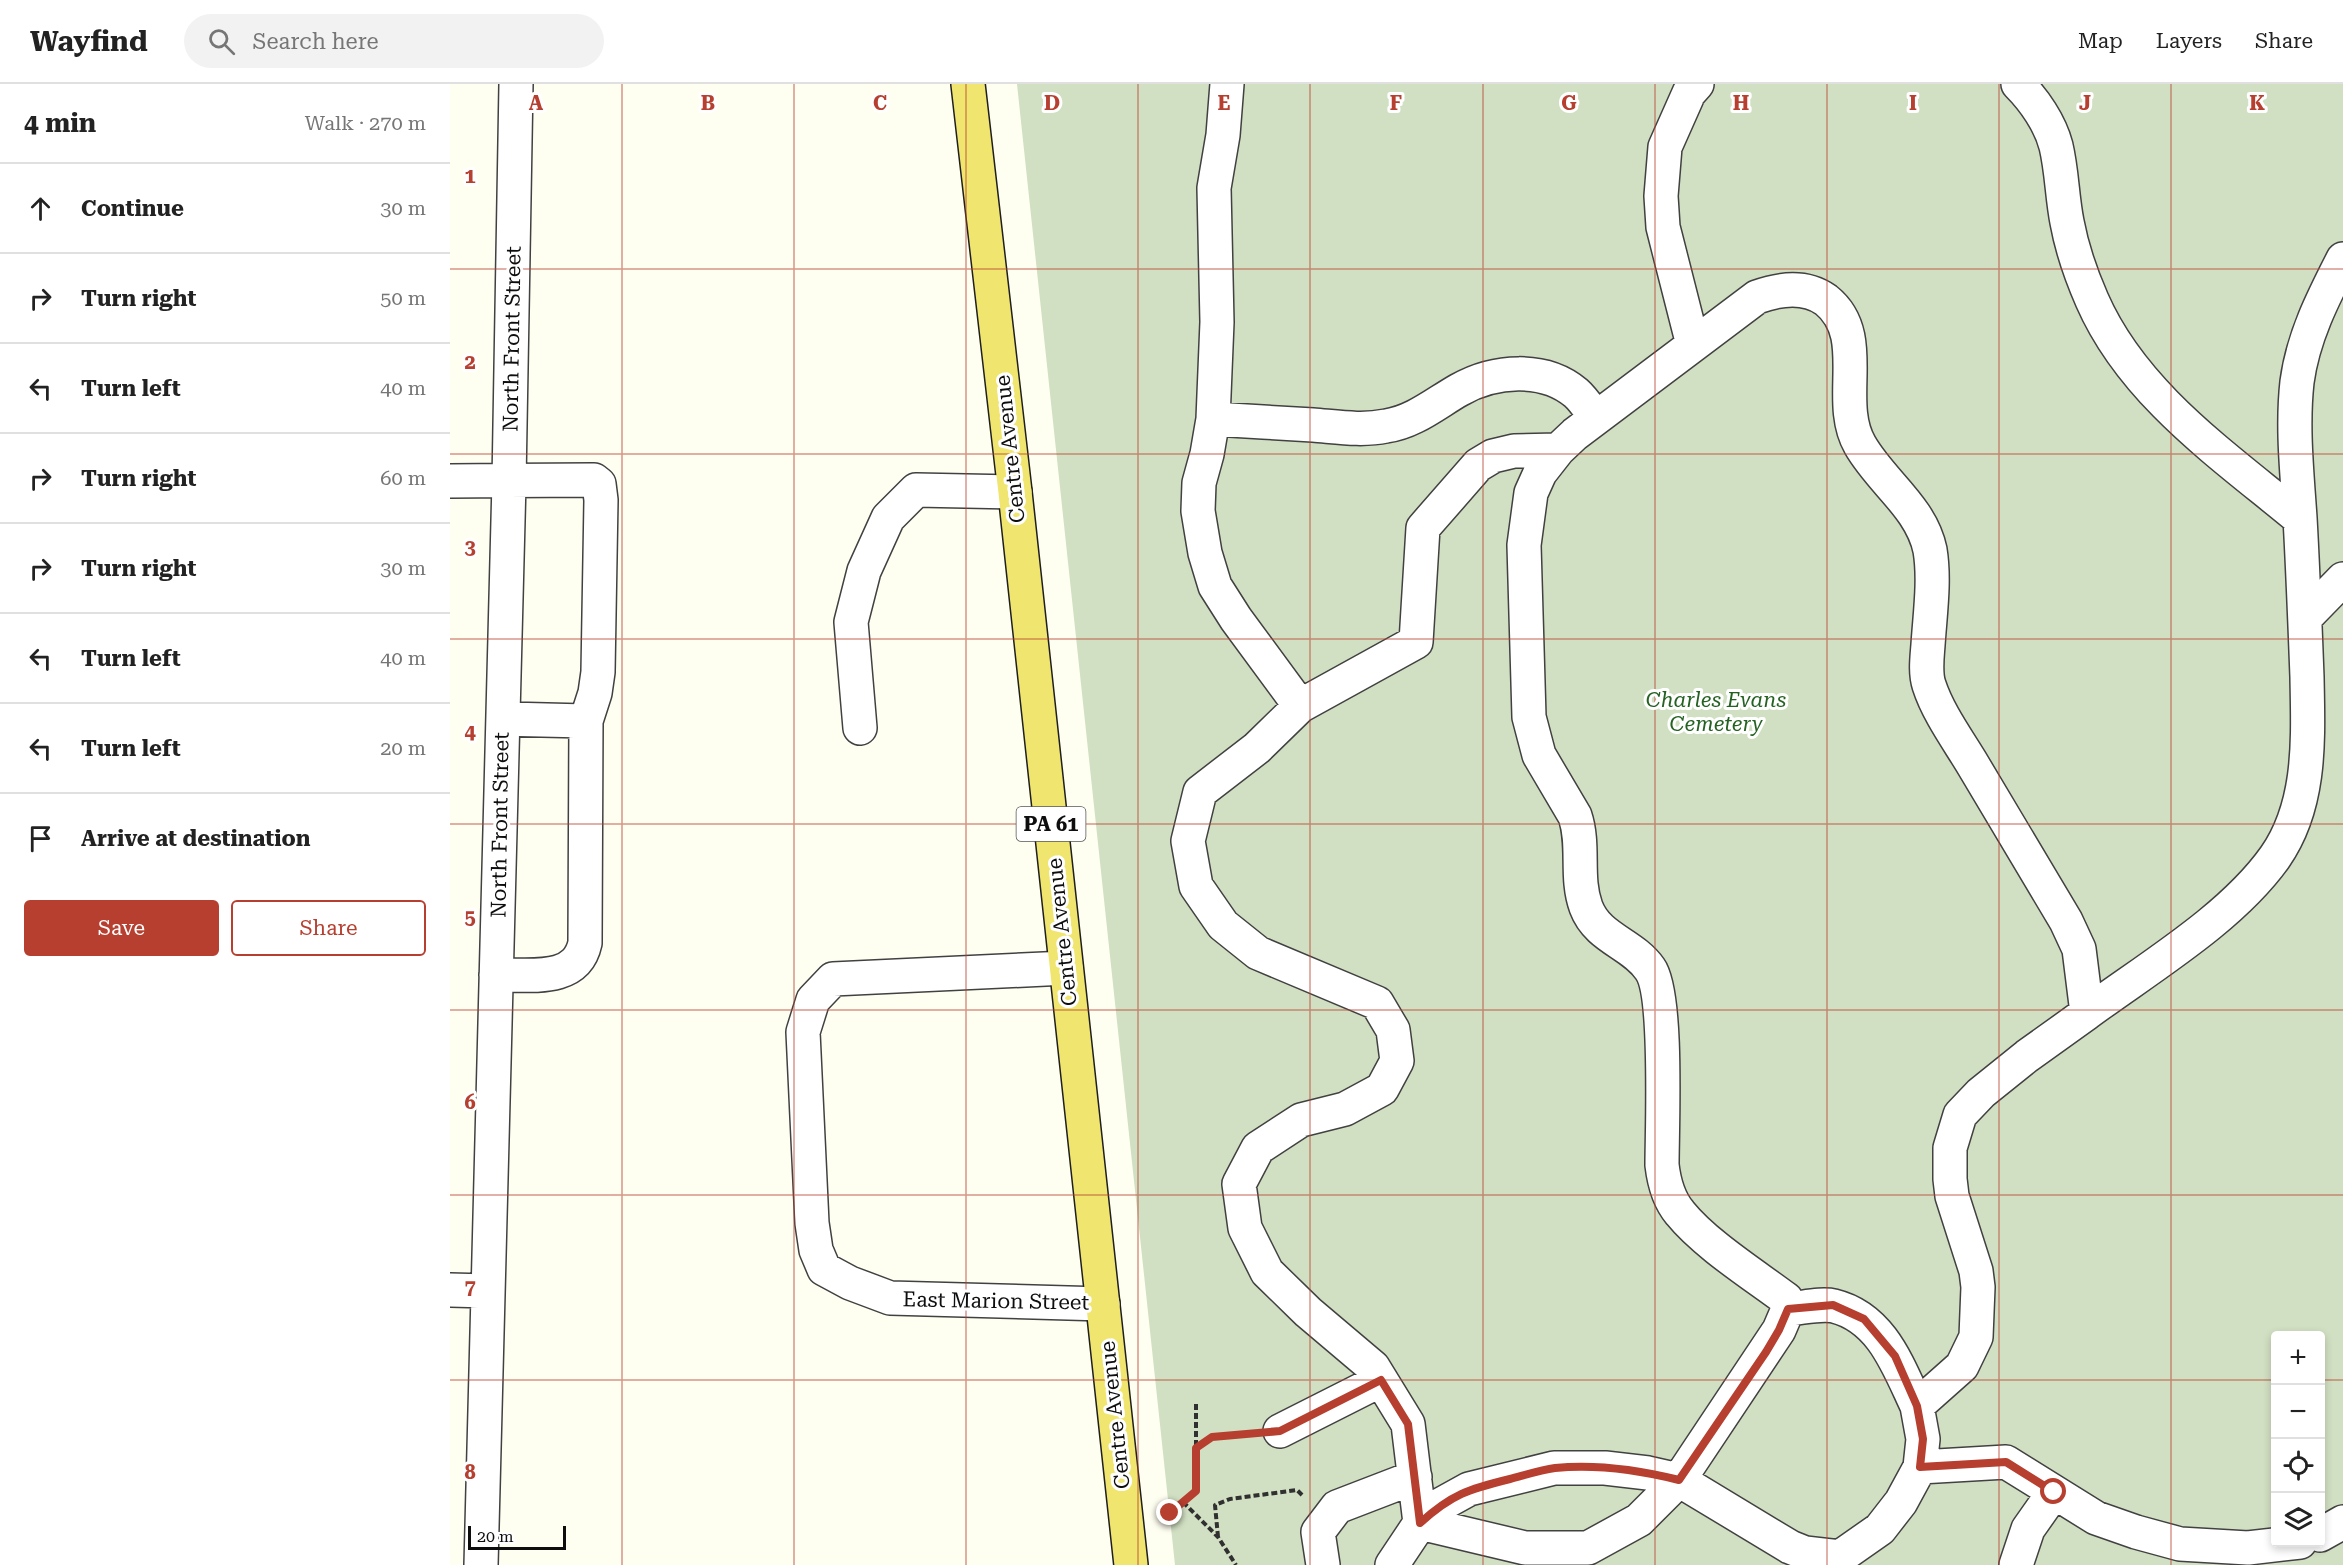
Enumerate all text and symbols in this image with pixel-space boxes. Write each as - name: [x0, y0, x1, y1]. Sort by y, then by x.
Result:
- search box: [184, 14, 604, 68]
- text: Wayfind: [30, 25, 148, 58]
- icon: search: [205, 25, 238, 58]
- text: Search here: [253, 29, 379, 54]
- text: Map: [2078, 29, 2123, 53]
- text: Layers: [2156, 29, 2222, 53]
- text: Share: [2255, 29, 2313, 53]
- text: A: [529, 91, 544, 115]
- text: B: [701, 91, 715, 115]
- text: C: [873, 91, 887, 115]
- text: D: [1044, 91, 1060, 115]
- text: E: [1218, 91, 1231, 115]
- text: F: [1390, 91, 1402, 115]
- text: G: [1561, 91, 1577, 115]
- text: H: [1733, 91, 1749, 115]
- text: I: [1909, 91, 1917, 115]
- text: J: [2079, 91, 2091, 115]
- text: K: [2249, 91, 2265, 115]
- text: 4 min: [24, 108, 96, 138]
- text: Walk · 270 m: [305, 111, 426, 135]
- text: 1: [464, 164, 476, 188]
- icon: ahead: [24, 192, 57, 225]
- text: Continue: [81, 196, 184, 221]
- text: 30 m: [380, 196, 426, 220]
- street label: North Front Street: [498, 246, 526, 432]
- icon: right: [24, 282, 57, 315]
- text: Turn right: [81, 286, 196, 311]
- text: 50 m: [380, 286, 426, 310]
- text: 2: [464, 350, 476, 374]
- icon: left: [24, 372, 57, 405]
- street label: Centre Avenue: [990, 374, 1030, 524]
- text: Turn left: [81, 376, 181, 401]
- text: 40 m: [380, 376, 426, 400]
- icon: right: [24, 462, 57, 495]
- text: Turn right: [81, 466, 196, 491]
- text: 60 m: [380, 466, 426, 490]
- text: 3: [464, 535, 476, 559]
- icon: right: [24, 552, 57, 585]
- text: Turn right: [81, 556, 196, 581]
- text: 30 m: [380, 556, 426, 580]
- icon: left: [24, 642, 57, 675]
- text: Turn left: [81, 646, 181, 671]
- text: 40 m: [380, 646, 426, 670]
- park label: Charles Evans Cemetery: [1646, 688, 1786, 736]
- text: 4: [464, 720, 476, 744]
- icon: left: [24, 732, 57, 765]
- street label: North Front Street: [486, 732, 514, 918]
- text: Turn left: [81, 736, 181, 761]
- text: 20 m: [380, 736, 426, 760]
- road number: PA 61: [1016, 807, 1086, 841]
- icon: arrive: [24, 822, 57, 855]
- text: Arrive at destination: [81, 826, 310, 851]
- street label: Centre Avenue: [1042, 857, 1082, 1007]
- button: Save: [24, 900, 219, 956]
- button: Share: [231, 900, 426, 956]
- text: 5: [464, 905, 476, 929]
- text: 6: [464, 1090, 476, 1114]
- text: 7: [464, 1275, 476, 1299]
- street label: East Marion Street: [903, 1287, 1090, 1315]
- map controls: [2271, 1331, 2325, 1547]
- button: +: [2271, 1331, 2325, 1385]
- street label: Centre Avenue: [1095, 1340, 1135, 1490]
- button: −: [2271, 1385, 2325, 1439]
- button: locate: [2271, 1439, 2325, 1493]
- text: 8: [464, 1460, 476, 1484]
- route start: [2040, 1478, 2066, 1504]
- button: layers: [2271, 1493, 2325, 1547]
- route end: [1156, 1499, 1182, 1525]
- scale bar: [468, 1523, 566, 1550]
- text: 20 m: [477, 1527, 514, 1546]

